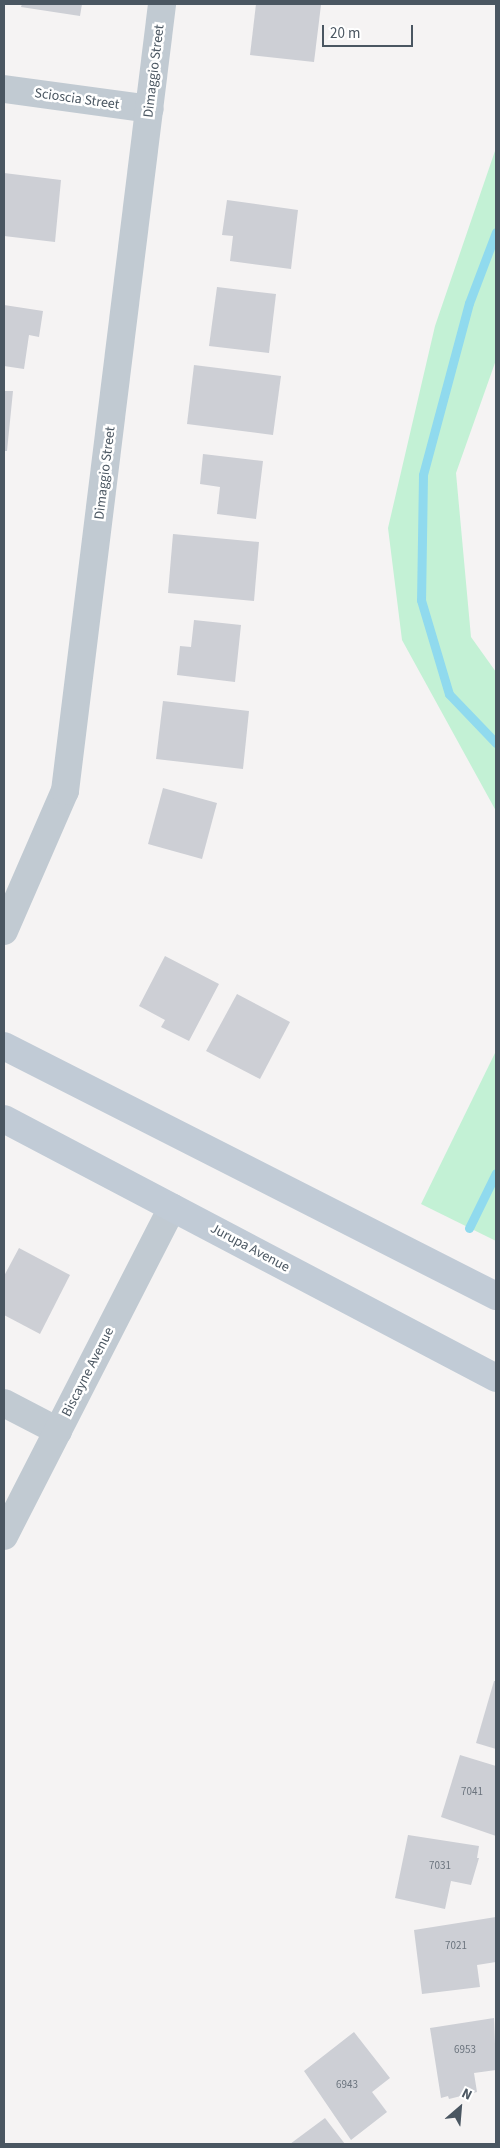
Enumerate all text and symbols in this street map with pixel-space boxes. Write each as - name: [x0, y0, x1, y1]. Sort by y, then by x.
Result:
- scale bar: [325, 15, 416, 47]
- street label: Dimaggio Street: [140, 23, 168, 119]
- text: 20 m: [330, 23, 360, 44]
- street label: Scioscia Street: [34, 85, 120, 113]
- street label: Dimaggio Street: [91, 425, 119, 521]
- street label: Jurupa Avenue: [207, 1220, 293, 1276]
- street label: Biscayne Avenue: [58, 1325, 118, 1419]
- house number: 7041: [461, 1785, 483, 1799]
- house number: 7031: [429, 1859, 451, 1873]
- house number: 7021: [445, 1939, 467, 1953]
- house number: 6953: [454, 2043, 476, 2057]
- house number: 6943: [336, 2078, 358, 2092]
- north arrow: [435, 2083, 485, 2133]
- text: N: [458, 2084, 475, 2106]

